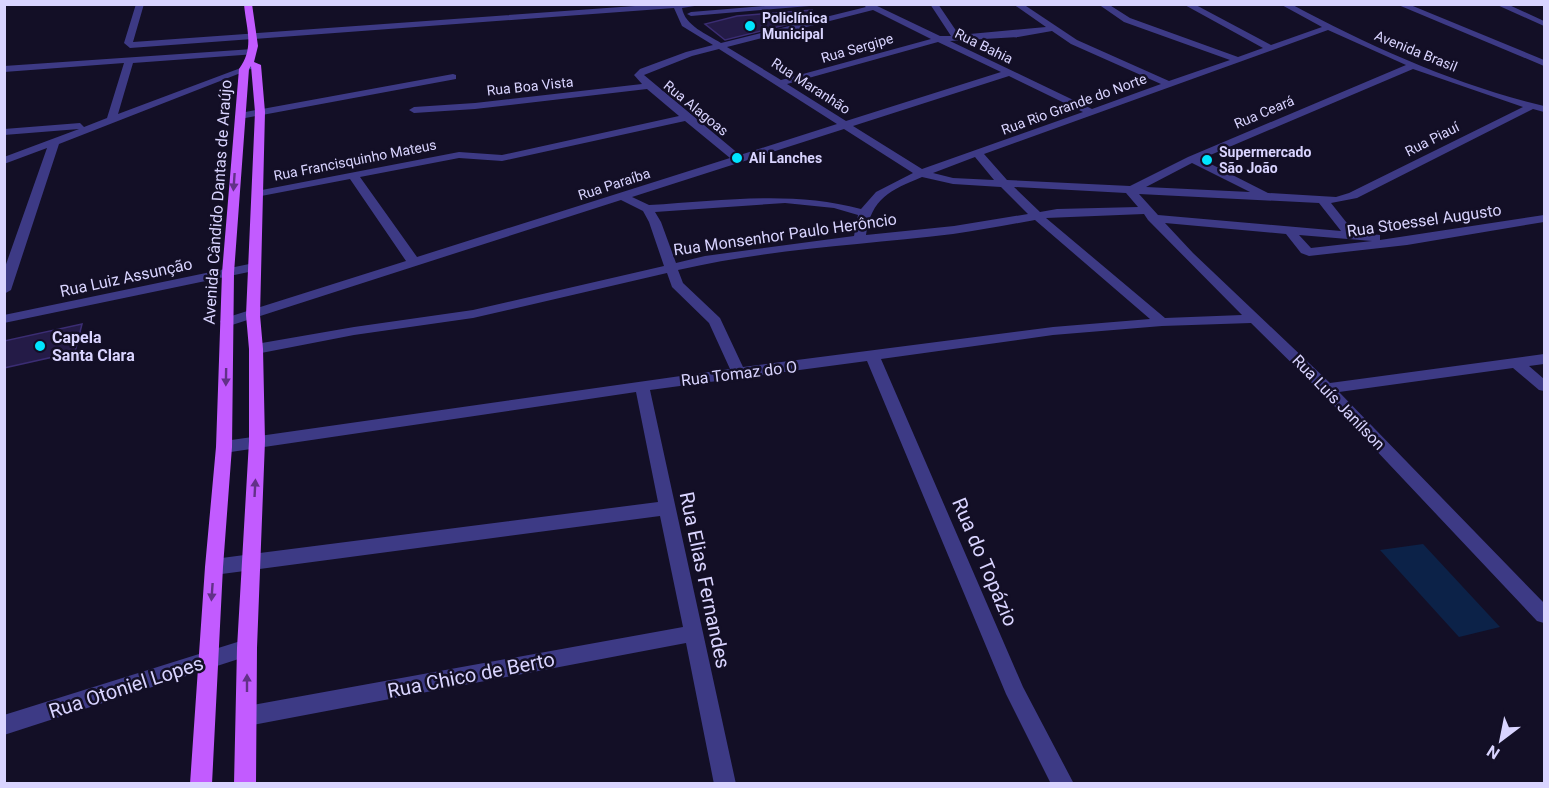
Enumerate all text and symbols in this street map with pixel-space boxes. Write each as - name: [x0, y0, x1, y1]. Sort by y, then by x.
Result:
- place label: Policlínica Municipal: [762, 10, 828, 42]
- marker: Policlínica Municipal: [743, 19, 757, 33]
- street label: Rua Bahia: [952, 25, 1016, 67]
- street label: Avenida Brasil: [1372, 27, 1460, 75]
- street label: Rua Sergipe: [819, 30, 895, 66]
- street label: Rua Maranhão: [769, 55, 853, 117]
- street label: Rua Rio Grande do Norte: [999, 70, 1149, 138]
- street label: Rua Boa Vista: [486, 73, 574, 99]
- street label: Rua Alagoas: [661, 77, 731, 139]
- street label: Avenida Cândido Dantas de Araújo: [199, 79, 236, 325]
- street label: Rua Ceará: [1232, 92, 1296, 132]
- street label: Rua Piauí: [1402, 118, 1462, 159]
- street label: Rua Francisquinho Mateus: [272, 136, 438, 184]
- place label: Supermercado São João: [1219, 144, 1311, 176]
- place label: Ali Lanches: [749, 150, 822, 166]
- marker: Ali Lanches: [730, 151, 744, 165]
- marker: Supermercado São João: [1200, 153, 1214, 167]
- street label: Rua Paraíba: [576, 165, 652, 203]
- one-way arrow: [230, 173, 239, 192]
- street label: Rua Stoessel Augusto: [1346, 200, 1503, 241]
- street label: Rua Monsenhor Paulo Herôncio: [672, 209, 898, 260]
- street label: Rua Luiz Assunção: [58, 254, 194, 301]
- place label: Capela Santa Clara: [52, 328, 135, 365]
- marker: Capela Santa Clara: [33, 339, 47, 353]
- street label: Rua Luís Janílson: [1288, 351, 1389, 454]
- street label: Rua Tomaz do O: [680, 357, 798, 390]
- one-way arrow: [221, 367, 231, 386]
- one-way arrow: [250, 479, 259, 498]
- street label: Rua Elias Fernandes: [675, 490, 735, 670]
- street label: Rua do Topázio: [947, 494, 1023, 630]
- one-way arrow: [208, 583, 217, 602]
- street label: Rua Chico de Berto: [385, 647, 557, 703]
- street label: Rua Otoniel Lopes: [46, 651, 206, 723]
- one-way arrow: [242, 674, 252, 693]
- north arrow: [1471, 710, 1531, 770]
- text: N: [1483, 741, 1503, 763]

